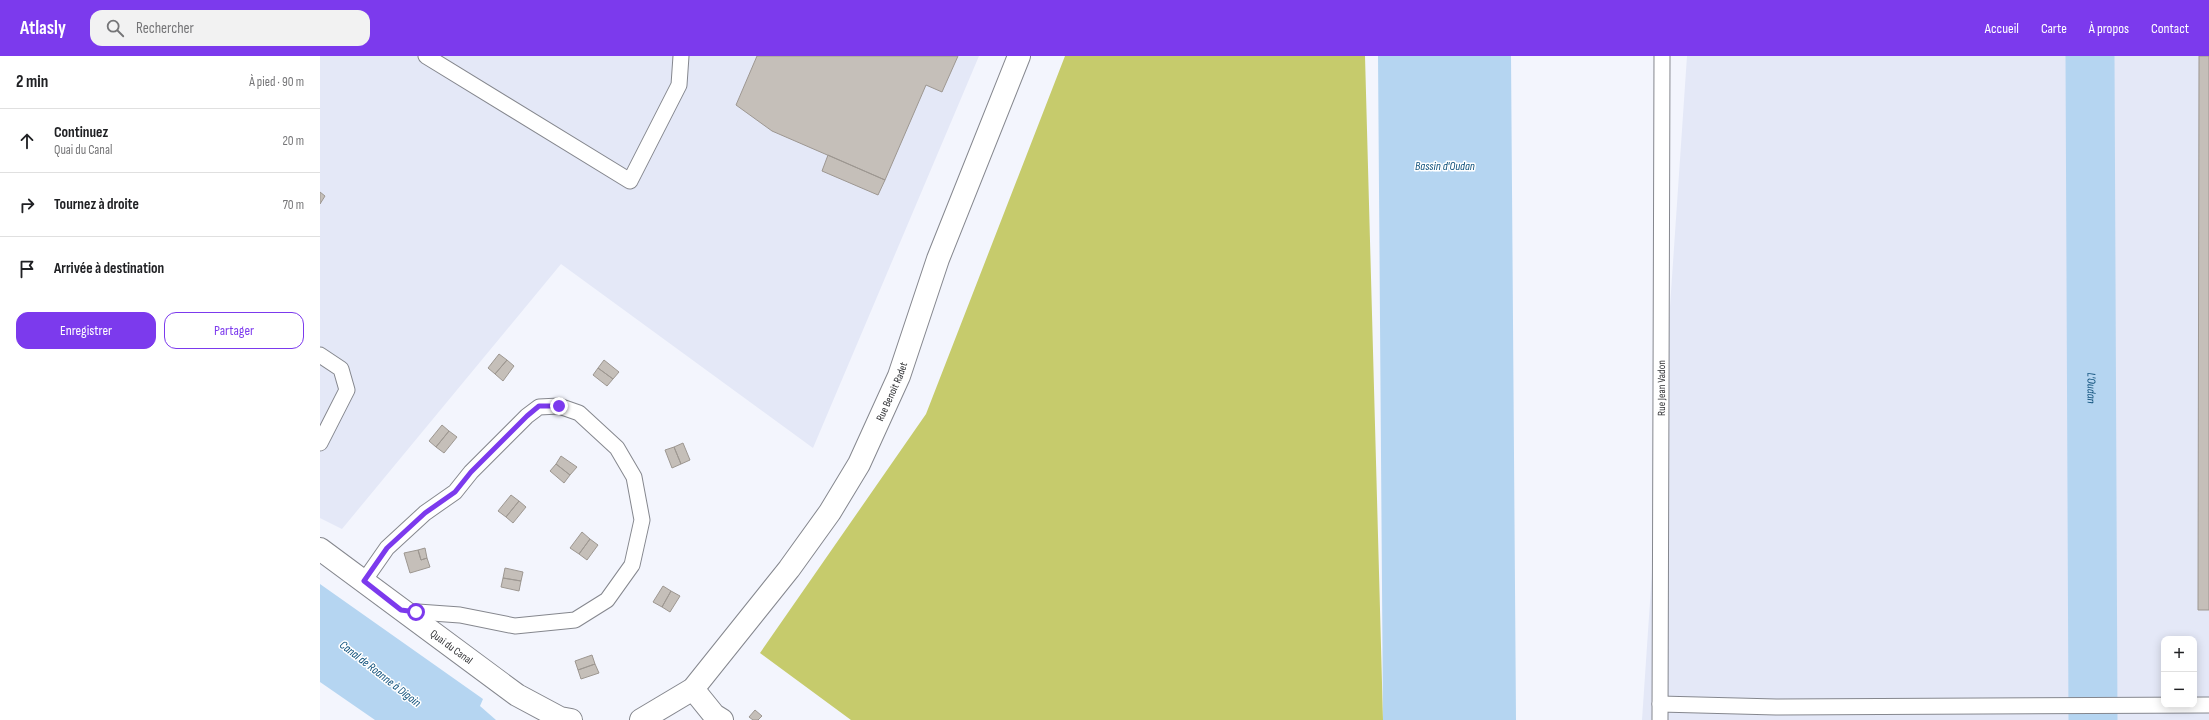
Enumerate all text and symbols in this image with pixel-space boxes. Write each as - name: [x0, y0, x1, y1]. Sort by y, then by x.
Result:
- search box: [90, 10, 370, 46]
- text: Atlasly: [20, 17, 66, 40]
- icon: search: [104, 17, 126, 39]
- text: Rechercher: [136, 19, 194, 38]
- text: Accueil: [1985, 20, 2019, 37]
- text: Carte: [2041, 20, 2067, 37]
- text: À propos: [2089, 20, 2129, 37]
- text: Contact: [2151, 20, 2189, 37]
- text: 2 min: [16, 72, 48, 92]
- text: À pied · 90 m: [249, 74, 304, 90]
- text: Continuez: [54, 123, 108, 142]
- icon: ahead: [16, 130, 38, 152]
- text: 20 m: [282, 133, 304, 149]
- text: Quai du Canal: [54, 142, 112, 158]
- water label: Bassin d'Oudan: [1415, 159, 1475, 174]
- icon: right: [16, 194, 38, 216]
- text: Tournez à droite: [54, 195, 139, 214]
- text: 70 m: [283, 197, 304, 213]
- icon: arrive: [16, 258, 38, 280]
- text: Arrivée à destination: [54, 259, 164, 278]
- button: Enregistrer: [16, 312, 156, 349]
- button: Partager: [164, 312, 304, 349]
- street label: Rue Benoit Radet: [873, 360, 910, 423]
- street label: Rue Jean Vadon: [1654, 360, 1668, 416]
- water label: L'Oudan: [2084, 372, 2099, 404]
- route end: [550, 397, 568, 415]
- route start: [407, 603, 425, 621]
- street label: Quai du Canal: [428, 627, 476, 667]
- map controls: [2161, 636, 2197, 708]
- button: +: [2161, 636, 2197, 672]
- water label: Canal de Roanne à Digoin: [336, 638, 424, 710]
- button: −: [2161, 672, 2197, 708]

